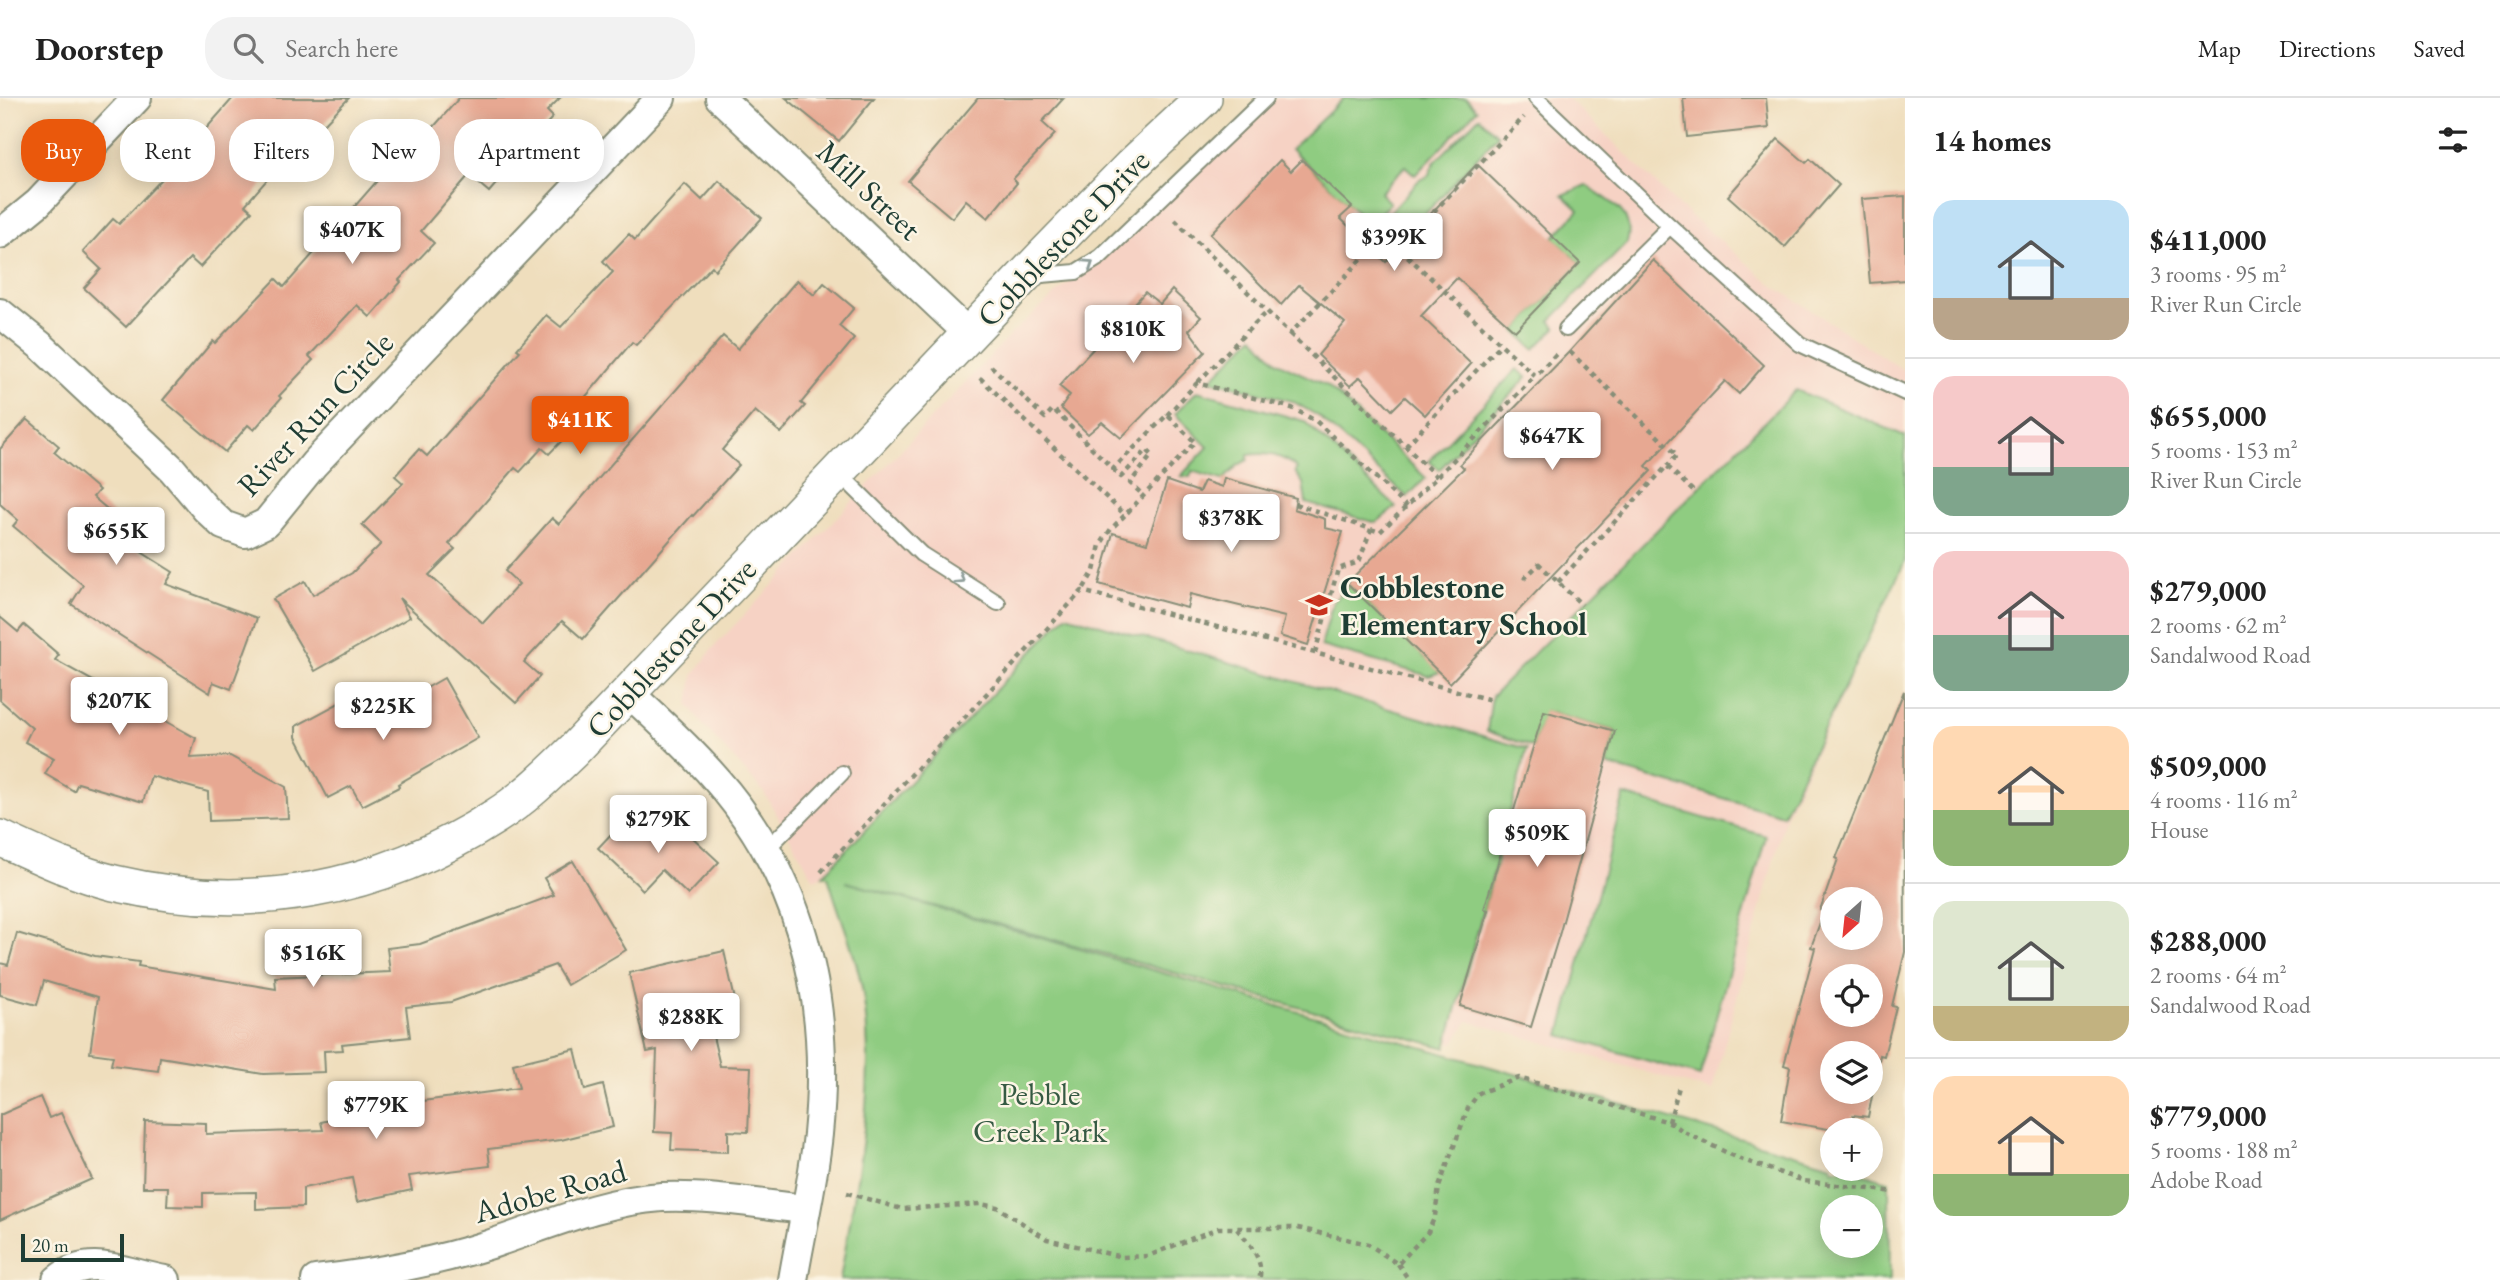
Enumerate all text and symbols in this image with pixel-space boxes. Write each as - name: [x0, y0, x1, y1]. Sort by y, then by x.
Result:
- search box: [205, 17, 695, 80]
- text: Doorstep: [35, 27, 163, 70]
- icon: search: [229, 29, 267, 67]
- text: Search here: [285, 31, 398, 65]
- text: Map: [2198, 33, 2241, 64]
- text: Directions: [2279, 33, 2376, 64]
- text: Saved: [2414, 33, 2465, 64]
- chip: Buy: [21, 119, 106, 182]
- chip: Rent: [120, 119, 215, 182]
- chip: Filters: [229, 119, 334, 182]
- chip: New: [348, 119, 440, 182]
- chip: Apartment: [454, 119, 604, 182]
- text: 14 homes: [1933, 121, 2051, 160]
- icon: filters: [2434, 121, 2472, 159]
- street label: Mill Street: [808, 131, 930, 249]
- street label: Cobblestone Drive: [967, 140, 1159, 336]
- pin: $407K: [303, 206, 401, 266]
- text: $407K: [320, 214, 384, 244]
- pin: $399K: [1345, 214, 1443, 273]
- text: $411,000: [2150, 220, 2266, 259]
- text: $399K: [1362, 221, 1426, 251]
- icon: home: [1989, 228, 2073, 312]
- one-way arrow: [1081, 259, 1094, 272]
- text: 3 rooms · 95 m²: [2150, 259, 2287, 289]
- text: River Run Circle: [2150, 289, 2302, 319]
- pin: $810K: [1084, 306, 1182, 365]
- text: $810K: [1101, 313, 1165, 343]
- street label: River Run Circle: [228, 323, 402, 505]
- pin: $411K: [531, 396, 629, 456]
- text: $655,000: [2150, 396, 2266, 435]
- text: $411K: [548, 404, 612, 434]
- icon: home: [1989, 404, 2073, 488]
- pin: $647K: [1503, 412, 1601, 472]
- text: $647K: [1520, 420, 1584, 450]
- text: 5 rooms · 153 m²: [2150, 435, 2298, 465]
- text: River Run Circle: [2150, 465, 2302, 495]
- pin: $378K: [1182, 494, 1280, 554]
- text: $378K: [1199, 502, 1263, 532]
- pin: $655K: [67, 508, 165, 567]
- text: $655K: [84, 515, 148, 545]
- street label: Cobblestone Drive: [577, 549, 765, 747]
- place label: Cobblestone Elementary School: [1340, 566, 1587, 645]
- one-way arrow: [952, 570, 965, 583]
- text: $279,000: [2150, 571, 2266, 610]
- icon: home: [1989, 579, 2073, 663]
- school or university icon: Cobblestone Elementary School: [1304, 590, 1334, 620]
- text: 2 rooms · 62 m²: [2150, 610, 2287, 640]
- text: Sandalwood Road: [2150, 640, 2311, 670]
- pin: $207K: [70, 678, 168, 737]
- pin: $225K: [334, 682, 432, 742]
- text: $207K: [87, 685, 151, 715]
- text: $225K: [351, 690, 415, 720]
- text: $509,000: [2150, 746, 2266, 785]
- icon: home: [1989, 754, 2073, 838]
- text: 4 rooms · 116 m²: [2150, 785, 2298, 815]
- pin: $279K: [609, 796, 707, 855]
- text: $279K: [626, 803, 690, 833]
- pin: $509K: [1488, 810, 1586, 869]
- text: House: [2150, 815, 2209, 845]
- text: $509K: [1505, 817, 1569, 847]
- north arrow: [1820, 887, 1883, 950]
- map controls: [1820, 887, 1883, 1258]
- text: $288,000: [2150, 921, 2266, 960]
- icon: home: [1989, 929, 2073, 1013]
- pin: $516K: [264, 930, 362, 989]
- text: $516K: [281, 937, 345, 967]
- text: 2 rooms · 64 m²: [2150, 960, 2287, 990]
- button: locate: [1820, 964, 1883, 1027]
- text: Sandalwood Road: [2150, 990, 2311, 1020]
- pin: $288K: [642, 993, 740, 1053]
- text: $288K: [659, 1001, 723, 1031]
- button: layers: [1820, 1041, 1883, 1104]
- park label: Pebble Creek Park: [973, 1073, 1108, 1152]
- pin: $779K: [327, 1082, 425, 1141]
- text: $779K: [344, 1089, 408, 1119]
- text: $779,000: [2150, 1096, 2266, 1135]
- icon: home: [1989, 1104, 2073, 1188]
- button: +: [1820, 1118, 1883, 1181]
- text: 5 rooms · 188 m²: [2150, 1135, 2298, 1165]
- street label: Adobe Road: [468, 1149, 632, 1233]
- text: Adobe Road: [2150, 1165, 2263, 1195]
- button: −: [1820, 1195, 1883, 1258]
- scale bar: [21, 1231, 124, 1263]
- text: 20 m: [32, 1233, 69, 1258]

